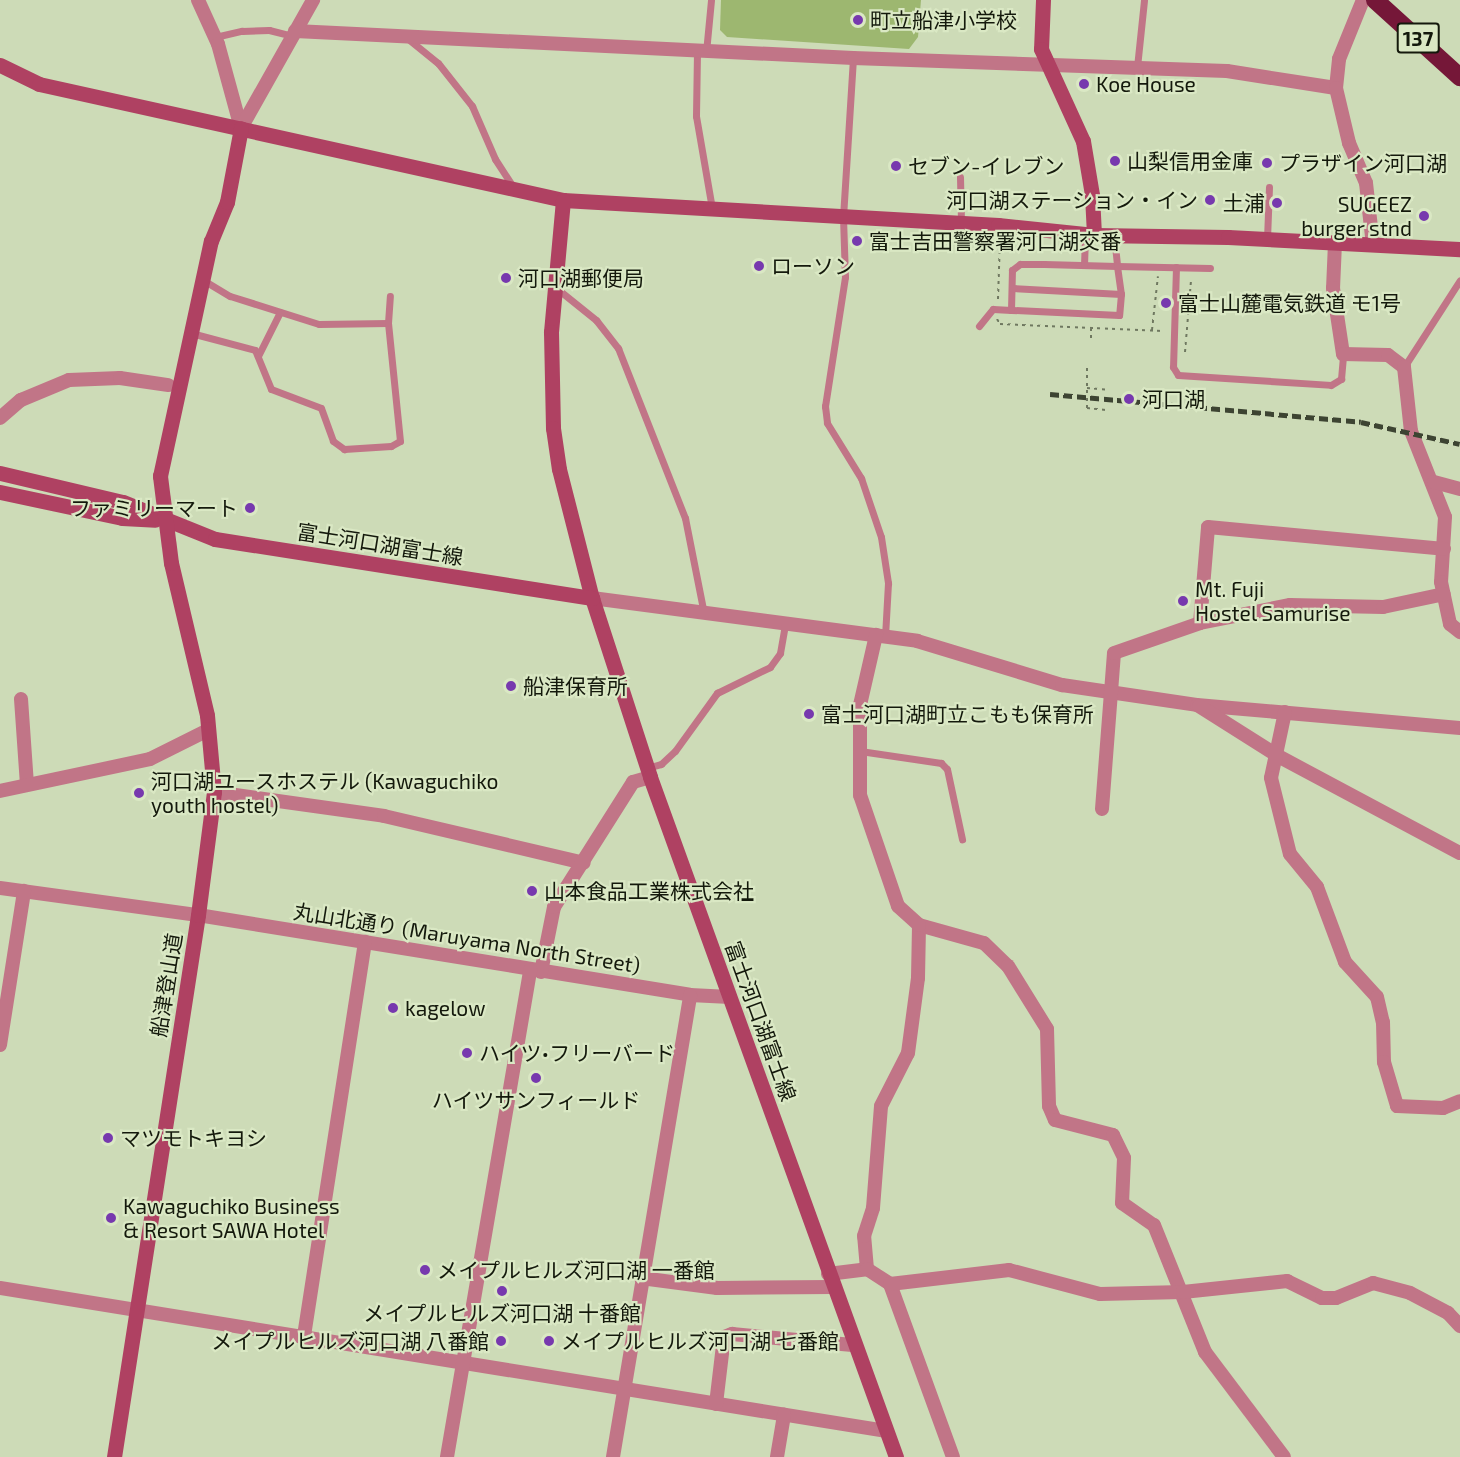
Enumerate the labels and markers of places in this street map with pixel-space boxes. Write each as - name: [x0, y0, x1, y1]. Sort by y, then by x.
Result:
- place label: 町立船津小学校: [870, 7, 1017, 33]
- marker: 町立船津小学校: [851, 13, 865, 27]
- place label: Koe House: [1096, 71, 1196, 97]
- marker: Koe House: [1077, 77, 1091, 91]
- place label: 山梨信用金庫: [1127, 148, 1253, 174]
- place label: プラザイン河口湖: [1279, 150, 1447, 176]
- place label: セブン-イレブン: [908, 153, 1064, 179]
- marker: 山梨信用金庫: [1108, 154, 1122, 168]
- marker: プラザイン河口湖: [1260, 156, 1274, 170]
- marker: セブン-イレブン: [889, 159, 903, 173]
- place label: 河口湖ステーション・イン: [946, 187, 1198, 213]
- place label: 土浦: [1223, 190, 1265, 216]
- place label: SUGEEZ burger stnd: [1301, 191, 1412, 241]
- marker: 河口湖ステーション・イン: [1203, 193, 1217, 207]
- marker: 土浦: [1270, 196, 1284, 210]
- marker: SUGEEZ burger stnd: [1417, 209, 1431, 223]
- place label: 富士吉田警察署河口湖交番: [869, 228, 1121, 254]
- marker: 富士吉田警察署河口湖交番: [850, 234, 864, 248]
- place label: ローソン: [771, 253, 855, 279]
- marker: ローソン: [752, 259, 766, 273]
- place label: 河口湖郵便局: [518, 265, 644, 291]
- marker: 河口湖郵便局: [499, 271, 513, 285]
- place label: 富士山麓電気鉄道 モ1号: [1178, 290, 1401, 316]
- marker: 富士山麓電気鉄道 モ1号: [1159, 296, 1173, 310]
- place label: 河口湖: [1142, 386, 1205, 412]
- marker: 河口湖: [1120, 390, 1138, 408]
- place label: ファミリーマート: [70, 495, 238, 521]
- marker: ファミリーマート: [243, 501, 257, 515]
- place label: Mt. Fuji Hostel Samurise: [1195, 576, 1351, 626]
- marker: Mt. Fuji Hostel Samurise: [1176, 594, 1190, 608]
- place label: 船津保育所: [523, 673, 628, 699]
- marker: 船津保育所: [504, 679, 518, 693]
- place label: 富士河口湖町立こもも保育所: [821, 701, 1094, 727]
- marker: 富士河口湖町立こもも保育所: [802, 707, 816, 721]
- place label: 河口湖ユースホステル (Kawaguchiko youth hostel): [151, 768, 499, 818]
- marker: 河口湖ユースホステル (Kawaguchiko youth hostel): [132, 786, 146, 800]
- place label: 山本食品工業株式会社: [544, 878, 754, 904]
- marker: 山本食品工業株式会社: [525, 884, 539, 898]
- place label: kagelow: [405, 995, 486, 1021]
- marker: kagelow: [386, 1001, 400, 1015]
- place label: ハイツ•フリーバード: [479, 1040, 676, 1066]
- marker: ハイツ•フリーバード: [460, 1046, 474, 1060]
- marker: ハイツサンフィールド: [529, 1071, 543, 1085]
- place label: ハイツサンフィールド: [431, 1087, 641, 1113]
- place label: マツモトキヨシ: [120, 1125, 267, 1151]
- marker: マツモトキヨシ: [101, 1131, 115, 1145]
- place label: Kawaguchiko Business & Resort SAWA Hotel: [123, 1193, 340, 1243]
- marker: Kawaguchiko Business & Resort SAWA Hotel: [104, 1211, 118, 1225]
- place label: メイプルヒルズ河口湖 一番館: [437, 1257, 715, 1283]
- marker: メイプルヒルズ河口湖 一番館: [418, 1263, 432, 1277]
- marker: メイプルヒルズ河口湖 十番館: [495, 1284, 509, 1298]
- place label: メイプルヒルズ河口湖 十番館: [363, 1300, 641, 1326]
- place label: メイプルヒルズ河口湖 八番館: [211, 1328, 489, 1354]
- place label: メイプルヒルズ河口湖 七番館: [561, 1328, 839, 1354]
- marker: メイプルヒルズ河口湖 八番館: [494, 1334, 508, 1348]
- marker: メイプルヒルズ河口湖 七番館: [542, 1334, 556, 1348]

